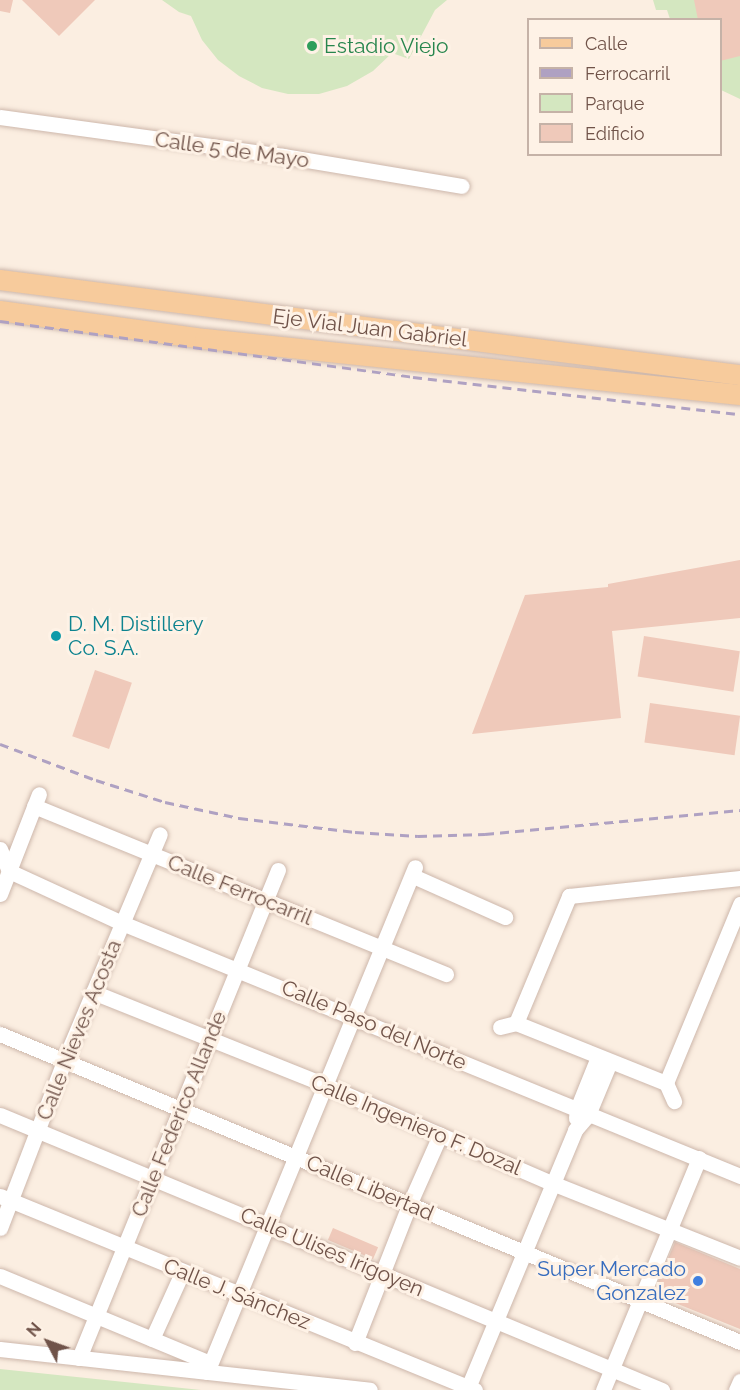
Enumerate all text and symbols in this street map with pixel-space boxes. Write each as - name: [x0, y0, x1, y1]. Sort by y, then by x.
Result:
- legend: [527, 18, 722, 156]
- place label: Estadio Viejo: [324, 33, 449, 59]
- text: Calle: [585, 33, 628, 54]
- marker: Estadio Viejo: [305, 39, 319, 53]
- text: Ferrocarril: [585, 63, 670, 84]
- text: Parque: [585, 93, 644, 114]
- text: Edificio: [585, 123, 644, 144]
- street label: Calle 5 de Mayo: [153, 127, 311, 173]
- street label: Eje Vial Juan Gabriel: [270, 303, 470, 353]
- place label: D. M. Distillery Co. S.A.: [68, 611, 204, 661]
- marker: D. M. Distillery Co. S.A.: [49, 629, 63, 643]
- street label: Calle Ferrocarril: [164, 849, 316, 931]
- street label: Calle Nieves Acosta: [31, 936, 127, 1124]
- street label: Calle Paso del Norte: [278, 975, 470, 1075]
- street label: Calle Federico Allande: [126, 1007, 232, 1221]
- street label: Calle Ingeniero F. Dozal: [307, 1069, 525, 1181]
- street label: Calle Libertad: [302, 1150, 438, 1226]
- street label: Calle Ulises Irigoyen: [237, 1202, 427, 1302]
- street label: Calle J. Sánchez: [160, 1253, 314, 1335]
- place label: Super Mercado Gonzalez: [537, 1256, 686, 1306]
- marker: Super Mercado Gonzalez: [691, 1274, 705, 1288]
- north arrow: [18, 1312, 78, 1372]
- text: N: [23, 1319, 45, 1341]

